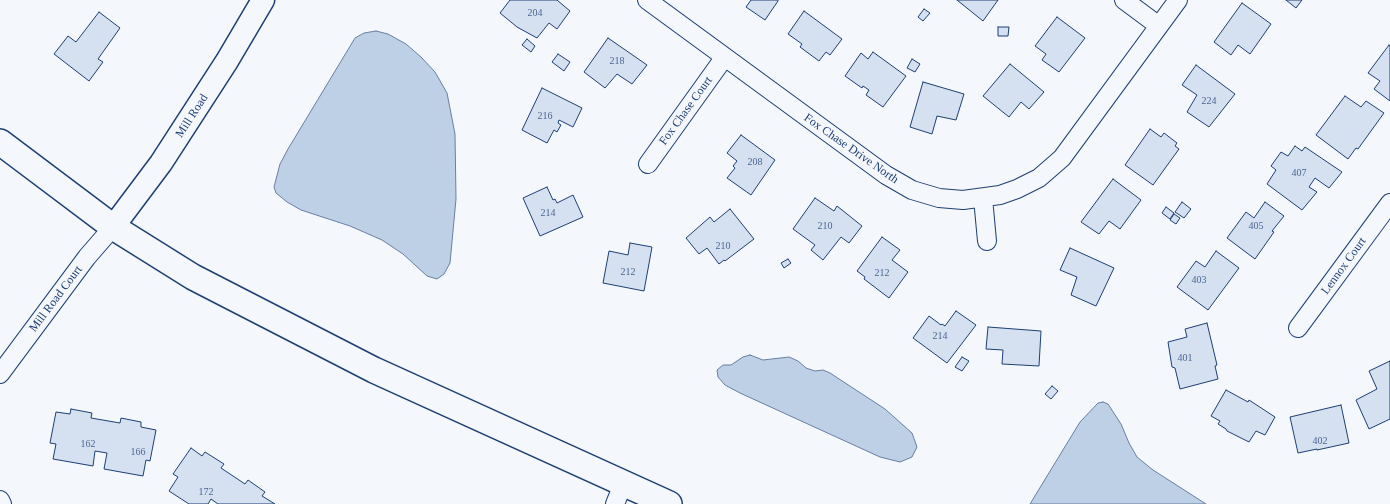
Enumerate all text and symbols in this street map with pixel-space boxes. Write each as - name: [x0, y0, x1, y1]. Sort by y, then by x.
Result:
- house number: 204: [528, 7, 542, 19]
- house number: 218: [610, 55, 624, 67]
- street label: Fox Chase Court: [656, 74, 716, 148]
- street label: Mill Road: [173, 92, 211, 140]
- house number: 224: [1202, 95, 1216, 107]
- house number: 216: [538, 110, 552, 122]
- street label: Fox Chase Drive North: [801, 111, 901, 187]
- house number: 208: [748, 156, 762, 168]
- house number: 407: [1292, 167, 1306, 179]
- house number: 214: [540, 207, 556, 219]
- house number: 210: [818, 220, 832, 232]
- house number: 405: [1248, 220, 1264, 232]
- street label: Lennox Court: [1318, 235, 1370, 297]
- house number: 210: [716, 240, 730, 252]
- street label: Mill Road Court: [26, 263, 86, 335]
- house number: 212: [620, 266, 636, 278]
- house number: 212: [874, 267, 890, 279]
- house number: 403: [1192, 274, 1206, 286]
- house number: 214: [932, 330, 948, 342]
- house number: 401: [1178, 352, 1192, 364]
- house number: 402: [1312, 435, 1328, 447]
- house number: 162: [80, 438, 96, 450]
- house number: 166: [130, 446, 146, 458]
- house number: 172: [198, 486, 214, 498]

